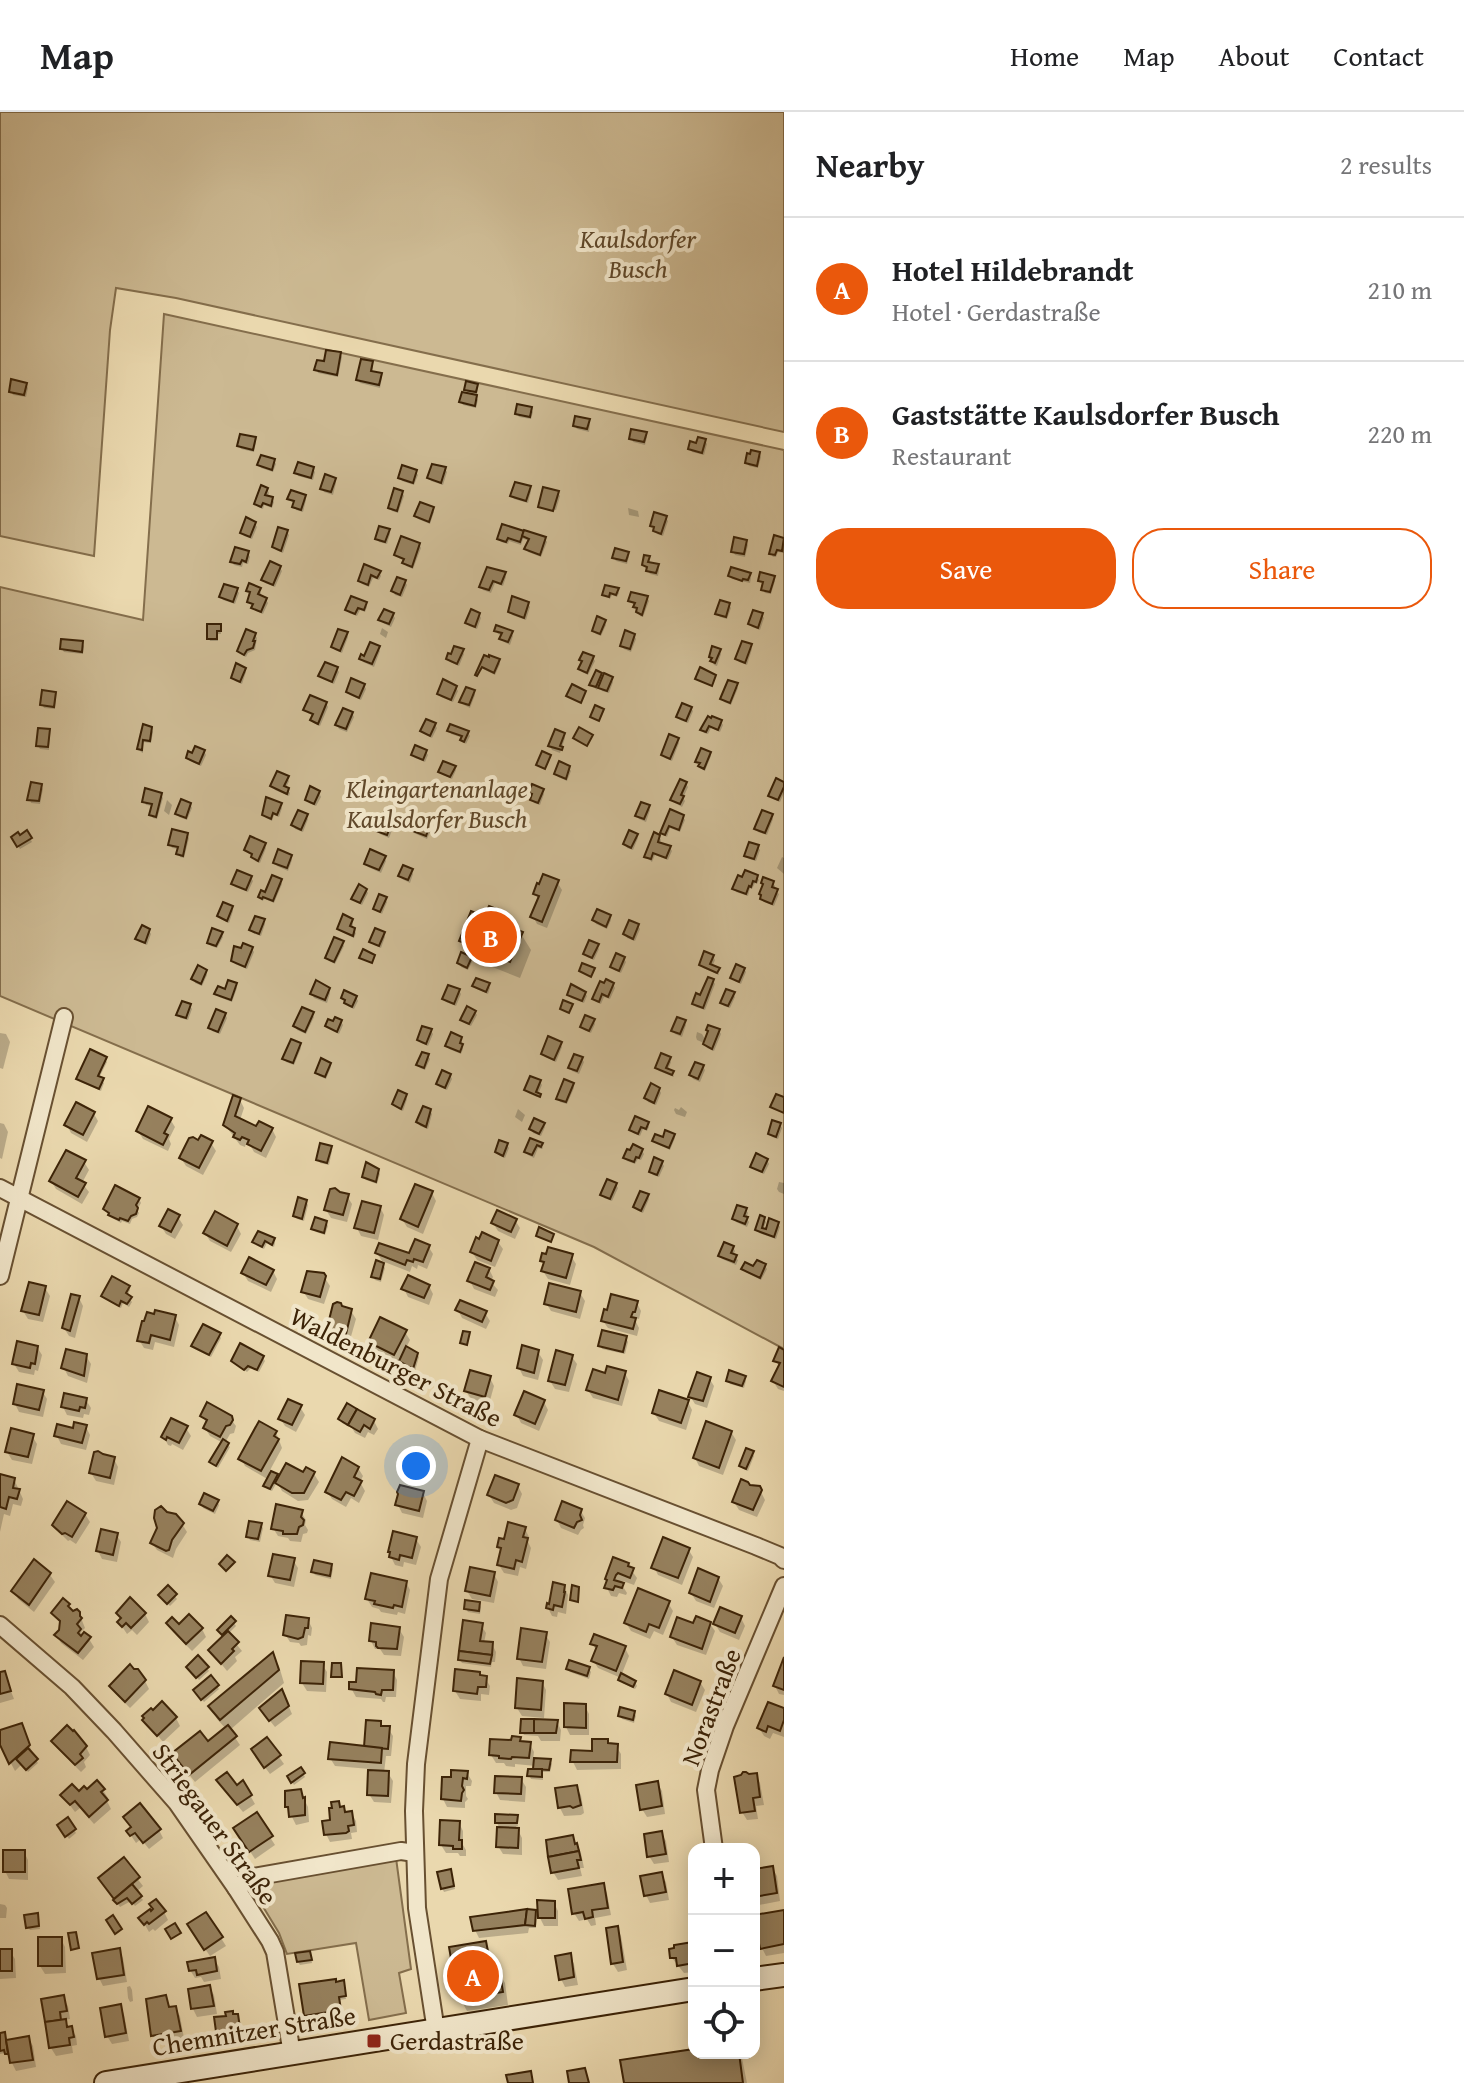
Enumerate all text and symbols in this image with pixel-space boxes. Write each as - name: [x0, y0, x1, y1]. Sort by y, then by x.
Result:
- text: Map: [40, 27, 114, 83]
- text: Home: [1010, 35, 1079, 76]
- text: Map: [1123, 35, 1175, 76]
- text: About: [1219, 35, 1289, 76]
- text: Contact: [1333, 35, 1424, 76]
- text: Nearby: [816, 140, 925, 189]
- text: 2 results: [1340, 145, 1432, 184]
- park label: Kaulsdorfer Busch: [579, 219, 698, 288]
- text: Hotel Hildebrandt: [892, 248, 1134, 292]
- text: A: [834, 270, 850, 309]
- text: 210 m: [1367, 270, 1432, 309]
- text: Hotel · Gerdastraße: [892, 292, 1101, 331]
- text: Gaststätte Kaulsdorfer Busch: [892, 392, 1280, 436]
- text: B: [834, 414, 850, 453]
- text: 220 m: [1367, 414, 1432, 453]
- text: Restaurant: [892, 436, 1012, 475]
- button: Save: [816, 528, 1116, 609]
- button: Share: [1132, 528, 1432, 609]
- park label: Kleingartenanlage Kaulsdorfer Busch: [345, 769, 528, 838]
- pin: B: [465, 907, 517, 967]
- street label: Waldenburger Straße: [283, 1296, 509, 1437]
- your location: [396, 1446, 436, 1486]
- street label: Norastraße: [670, 1643, 751, 1771]
- street label: Striegauer Straße: [143, 1735, 288, 1913]
- map controls: [688, 1843, 760, 2059]
- button: +: [688, 1843, 760, 1915]
- button: −: [688, 1915, 760, 1987]
- pin: A: [447, 1946, 499, 2006]
- button: locate: [688, 1987, 760, 2059]
- street label: Chemnitzer Straße: [149, 1995, 358, 2066]
- place label: Gerdastraße: [390, 2021, 524, 2060]
- marker: Gerdastraße: [365, 2032, 383, 2050]

